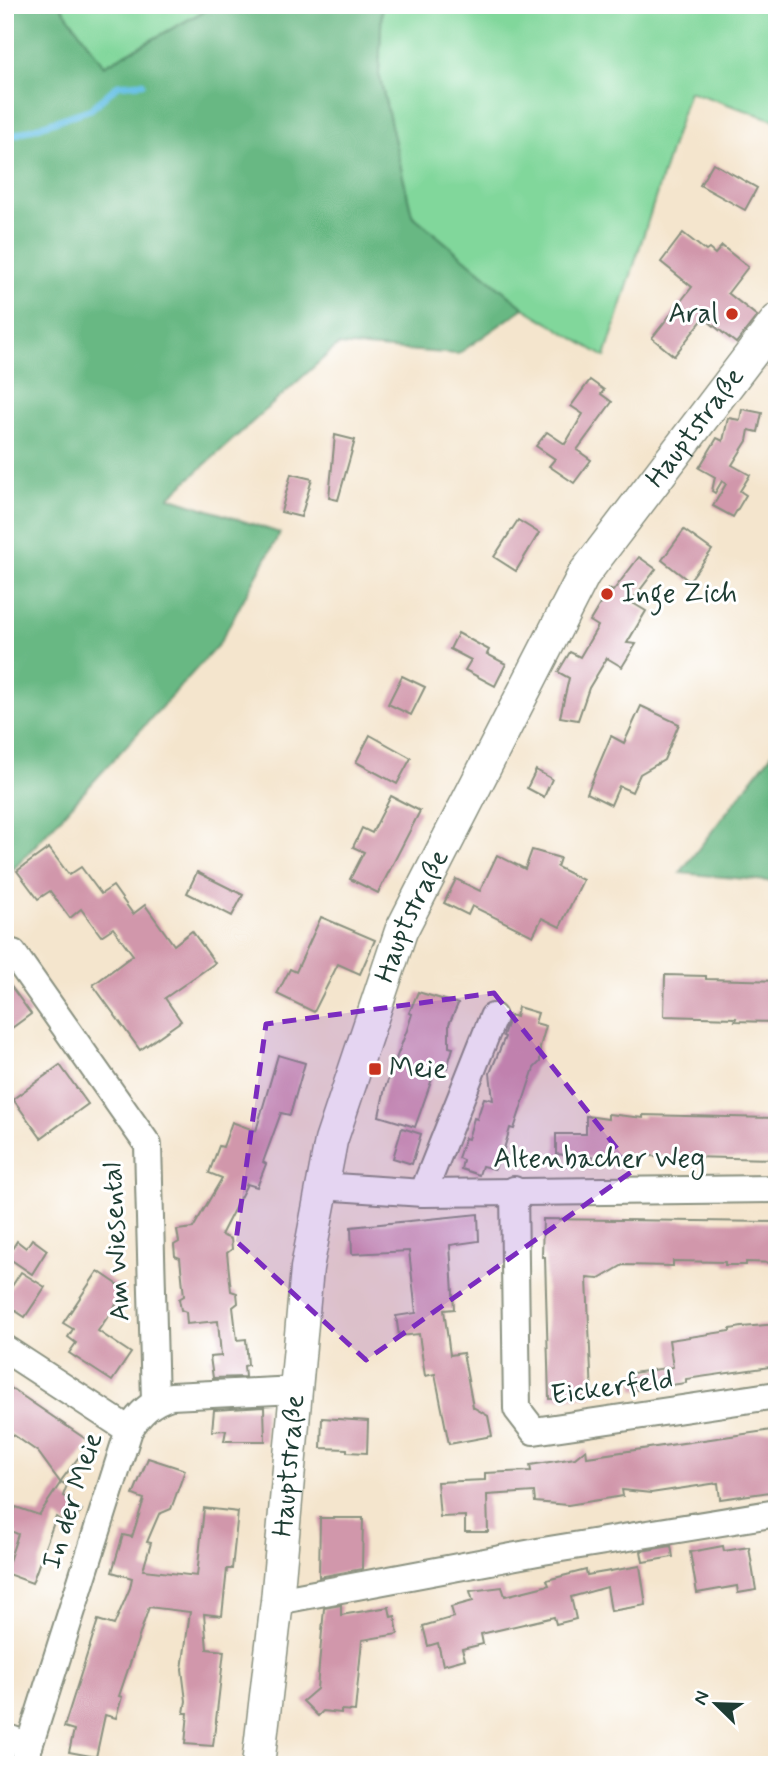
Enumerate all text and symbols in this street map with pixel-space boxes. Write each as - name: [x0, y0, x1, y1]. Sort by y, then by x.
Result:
- place label: Aral: [668, 296, 718, 333]
- marker: Aral: [724, 306, 740, 322]
- street label: Hauptstraße: [637, 360, 753, 496]
- place label: Inge Zich: [621, 576, 737, 616]
- marker: Inge Zich: [599, 586, 615, 602]
- street label: Hauptstraße: [367, 843, 458, 987]
- place label: Meie: [389, 1051, 447, 1088]
- marker: Meie: [367, 1061, 383, 1077]
- street label: Altenbacher Weg: [493, 1141, 705, 1180]
- street label: Am Wiesental: [94, 1162, 140, 1322]
- street label: Eickerfeld: [549, 1361, 675, 1415]
- street label: Hauptstraße: [264, 1393, 314, 1538]
- street label: In der Meie: [33, 1428, 113, 1574]
- north arrow: [680, 1668, 750, 1738]
- text: N: [688, 1687, 716, 1709]

